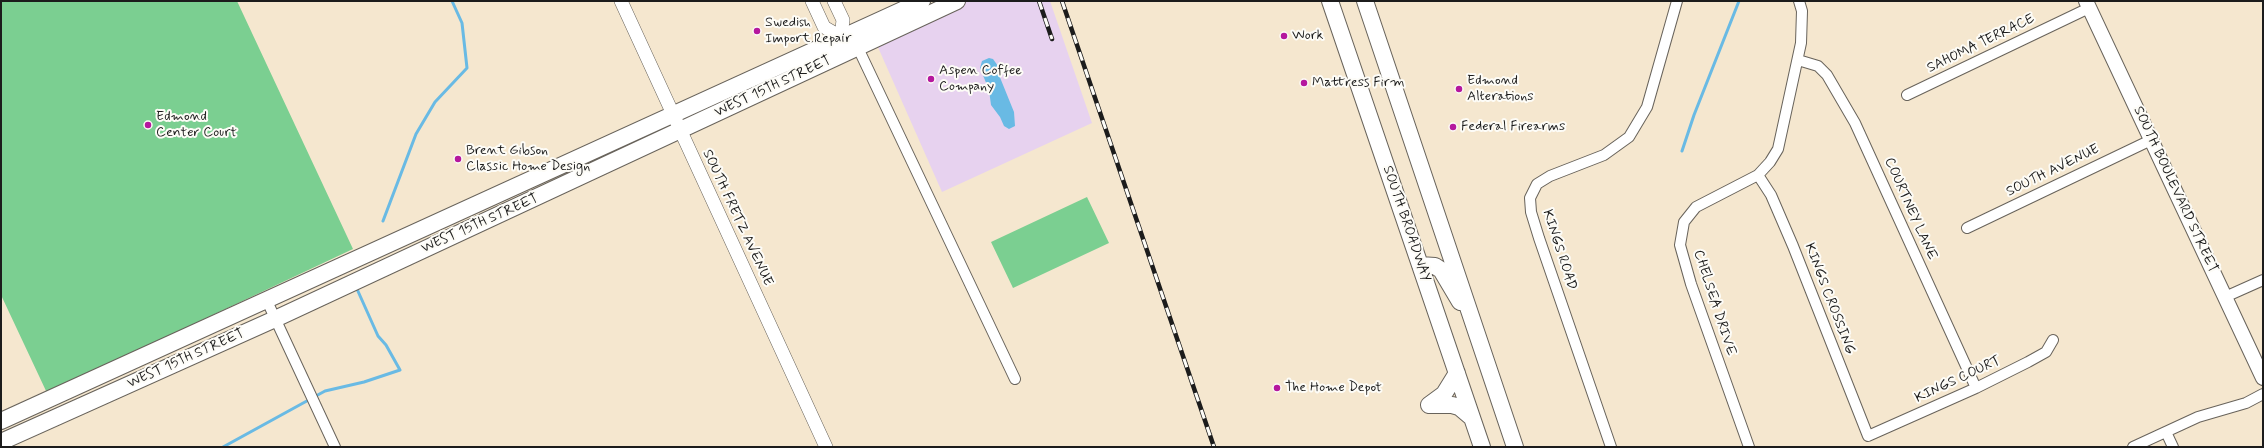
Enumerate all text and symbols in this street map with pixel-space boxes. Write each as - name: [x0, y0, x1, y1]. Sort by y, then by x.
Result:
- street label: SAHOMA TERRACE: [1925, 11, 2037, 77]
- place label: Swedish Import Repair: [765, 15, 851, 48]
- marker: Swedish Import Repair: [752, 26, 762, 36]
- place label: Work: [1292, 28, 1323, 44]
- marker: Work: [1279, 31, 1289, 41]
- street label: WEST 15TH STREET: [712, 53, 834, 121]
- place label: Aspen Coffee Company: [939, 63, 1022, 96]
- place label: Edmond Alterations: [1467, 73, 1533, 106]
- marker: Aspen Coffee Company: [926, 74, 936, 84]
- place label: Mattress Firm: [1312, 75, 1405, 91]
- marker: Mattress Firm: [1299, 78, 1309, 88]
- marker: Edmond Alterations: [1454, 84, 1464, 94]
- street label: SOUTH BOULEVARD STREET: [2129, 104, 2221, 276]
- place label: Edmond Center Court: [156, 109, 237, 142]
- place label: Federal Firearms: [1461, 119, 1565, 135]
- marker: Edmond Center Court: [143, 120, 153, 130]
- marker: Federal Firearms: [1448, 122, 1458, 132]
- street label: SOUTH AVENUE: [2004, 141, 2102, 201]
- place label: Brent Gibson Classic Home Design: [466, 143, 590, 176]
- street label: SOUTH FRETZ AVENUE: [698, 147, 776, 289]
- marker: Brent Gibson Classic Home Design: [453, 154, 463, 164]
- street label: COURTNEY LANE: [1880, 155, 1940, 263]
- street label: SOUTH BROADWAY: [1378, 164, 1434, 284]
- street label: WEST 15TH STREET: [419, 191, 541, 257]
- street label: KINGS ROAD: [1538, 208, 1580, 292]
- street label: KINGS CROSSING: [1800, 241, 1858, 357]
- street label: CHELSEA DRIVE: [1689, 248, 1739, 358]
- street label: WEST 15TH STREET: [125, 326, 247, 392]
- street label: KINGS COURT: [1912, 353, 2004, 407]
- place label: The Home Depot: [1285, 380, 1382, 396]
- marker: The Home Depot: [1272, 383, 1282, 393]

